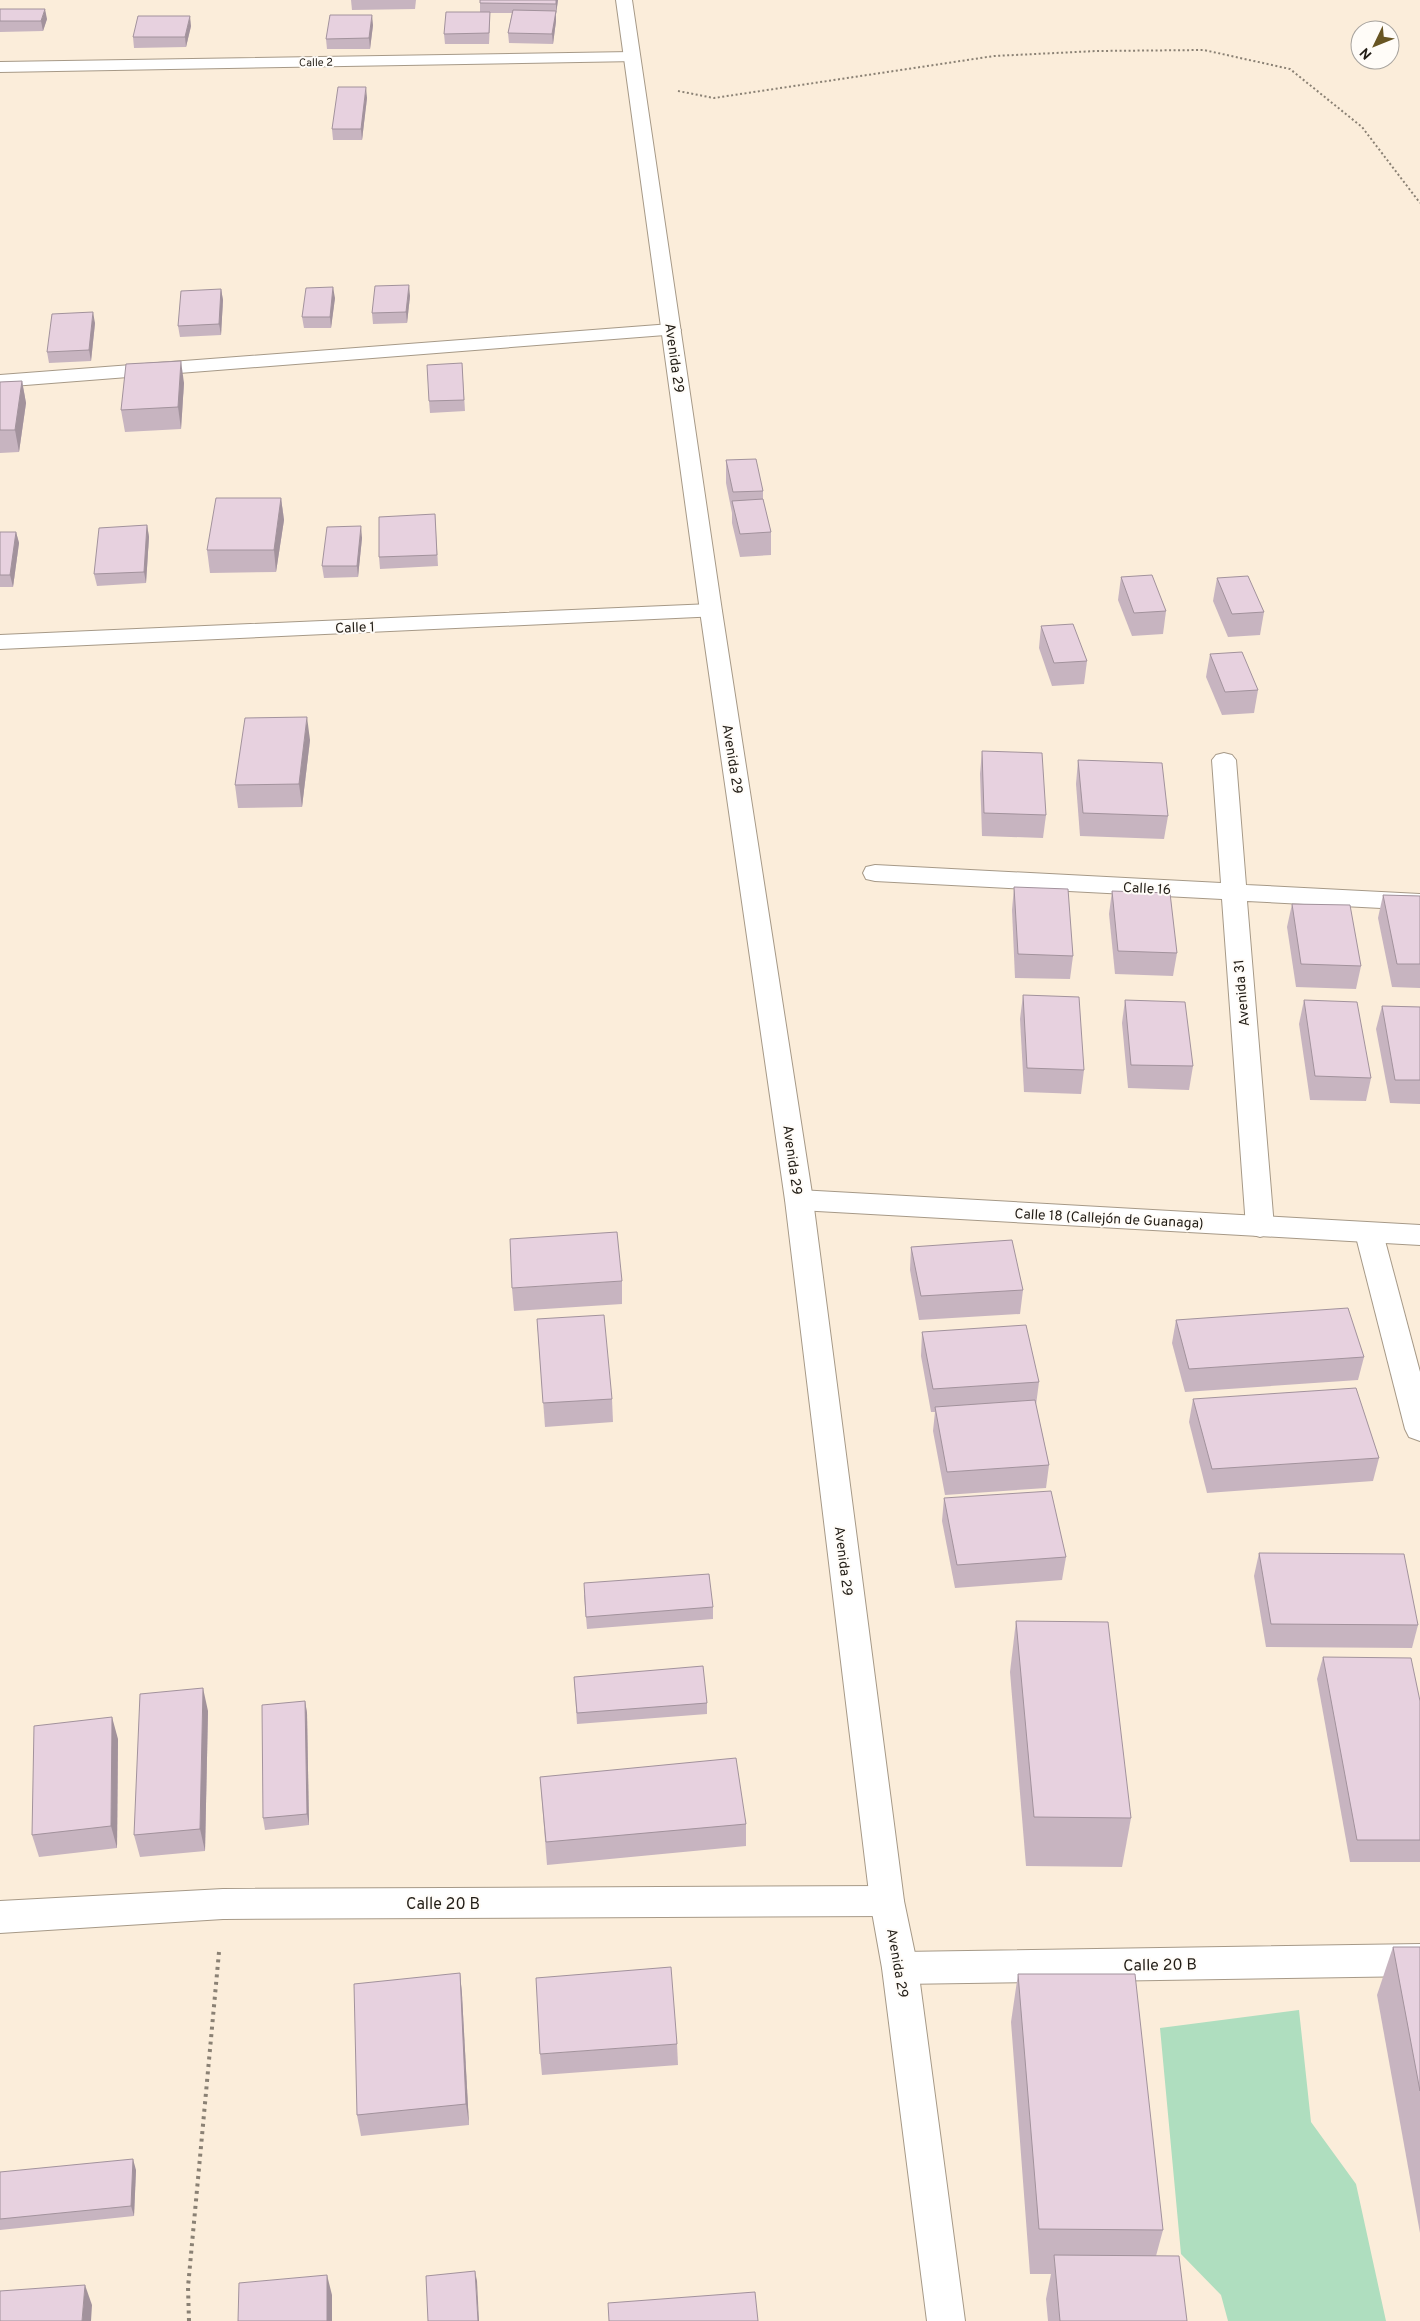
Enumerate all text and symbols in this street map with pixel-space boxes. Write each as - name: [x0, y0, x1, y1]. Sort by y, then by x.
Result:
- north arrow: [1350, 20, 1400, 70]
- text: N: [1357, 43, 1376, 62]
- street label: Calle 2: [299, 56, 333, 70]
- street label: Avenida 29: [660, 322, 687, 394]
- street label: Calle 1: [335, 619, 375, 638]
- street label: Avenida 29: [718, 723, 745, 795]
- street label: Calle 16: [1122, 880, 1171, 899]
- street label: Avenida 31: [1231, 959, 1254, 1027]
- street label: Avenida 29: [778, 1124, 805, 1196]
- street label: Calle 18 (Callejón de Guanaga): [1014, 1206, 1204, 1233]
- street label: Avenida 29: [830, 1525, 855, 1597]
- street label: Calle 20 B: [406, 1895, 480, 1915]
- street label: Avenida 29: [882, 1927, 911, 1999]
- street label: Calle 20 B: [1123, 1955, 1197, 1977]

